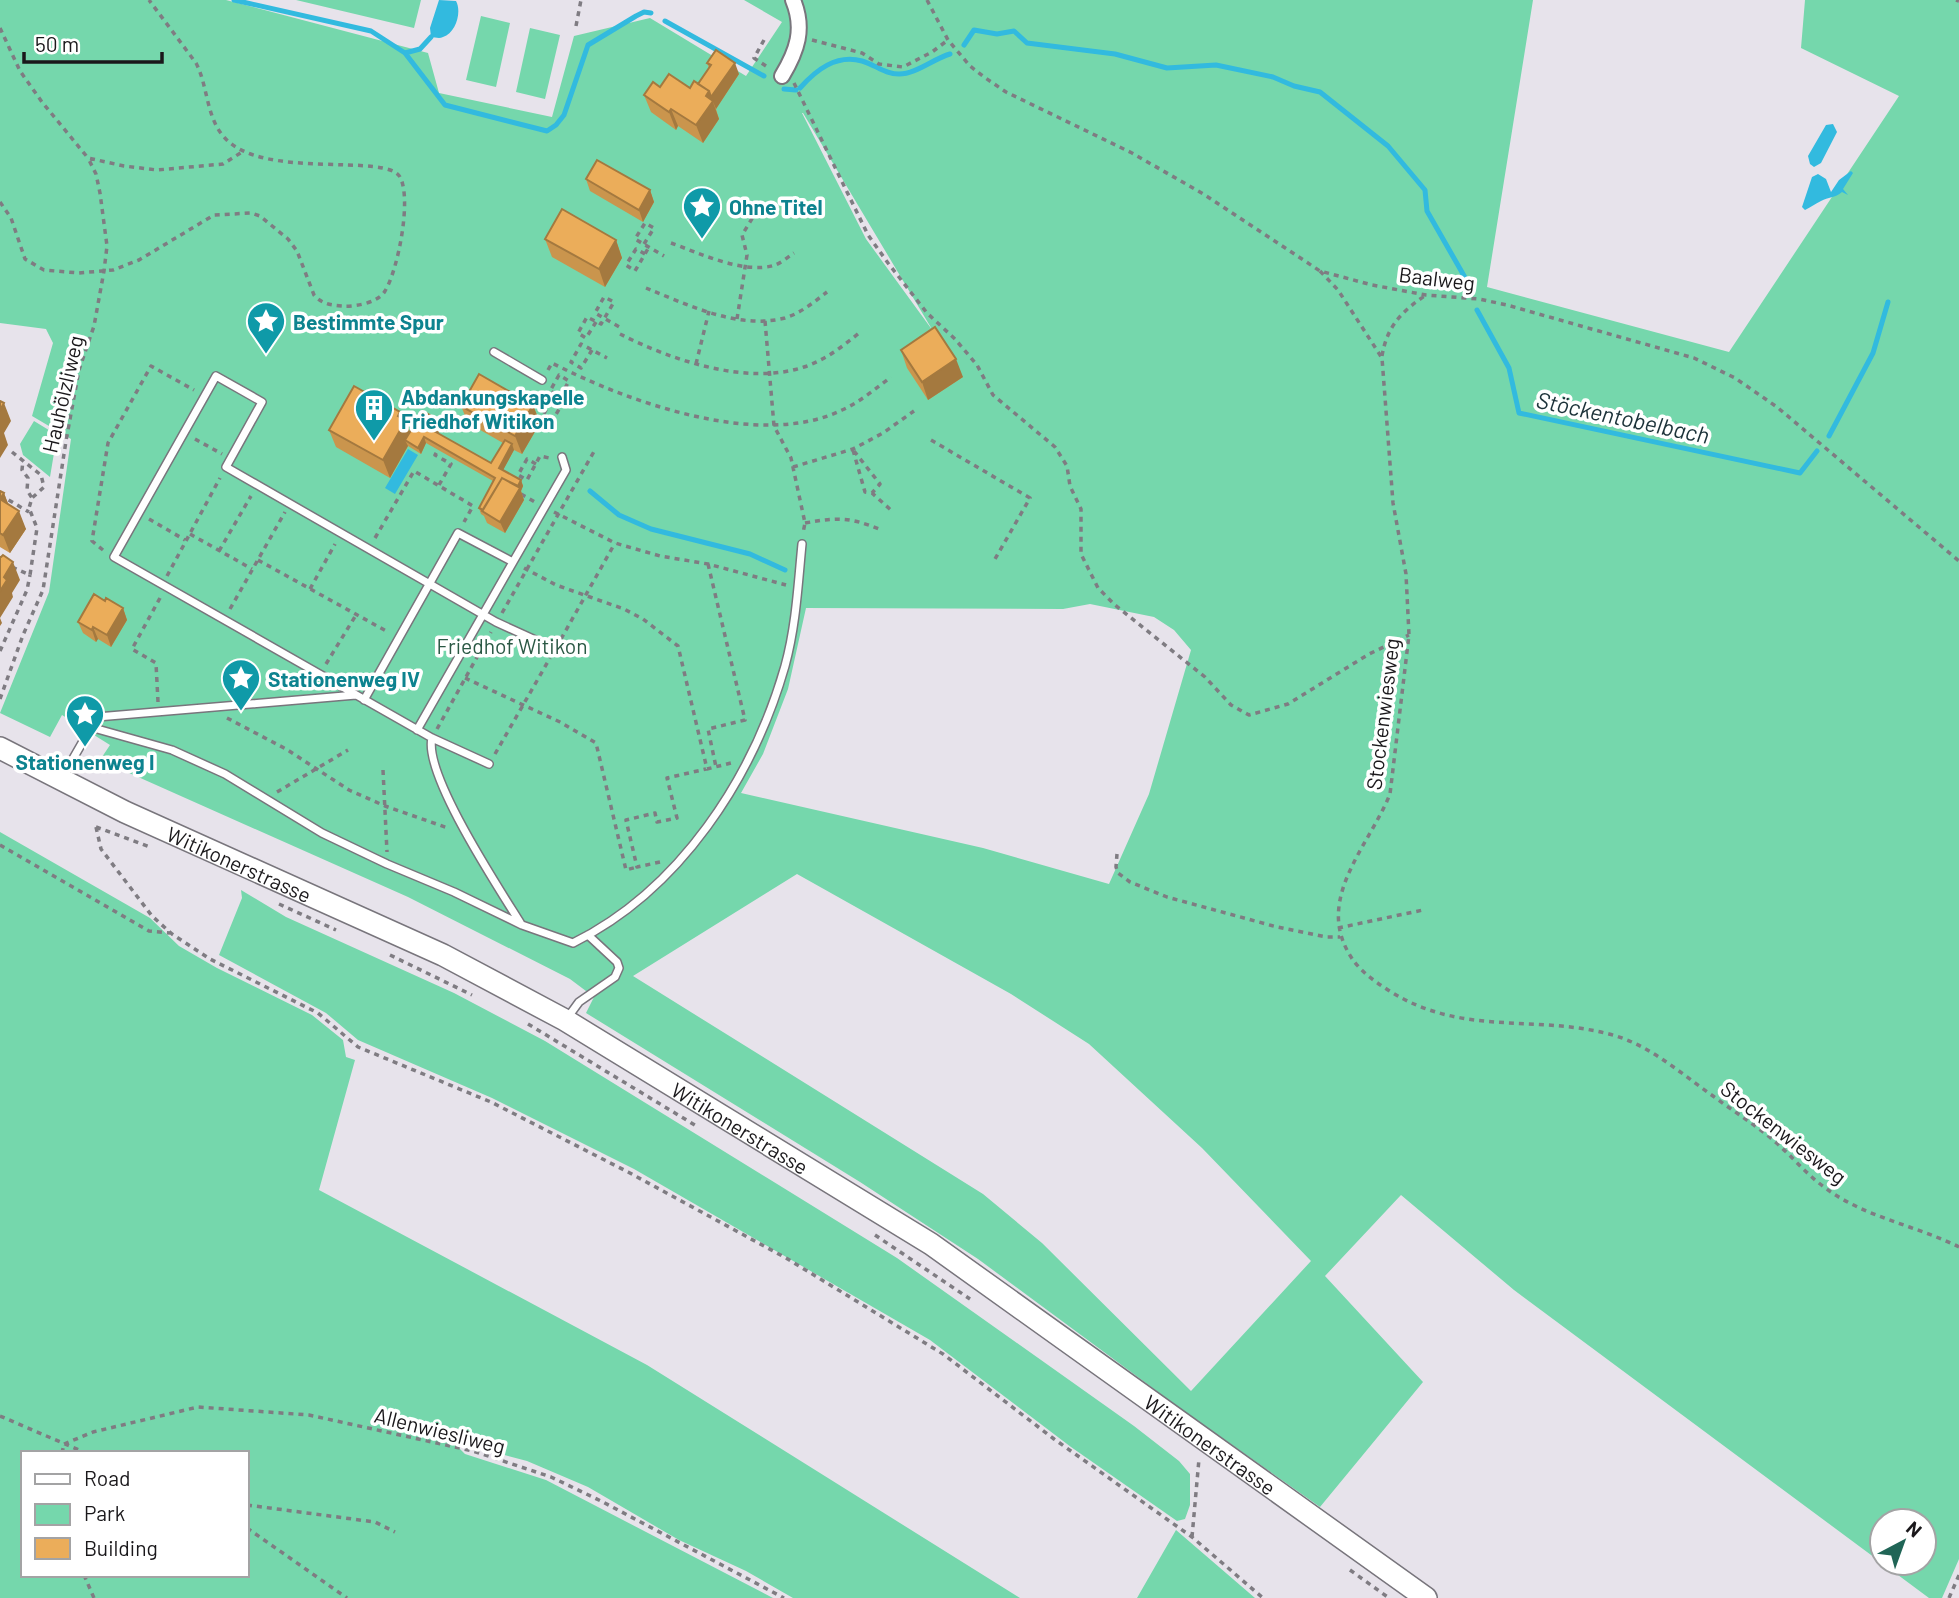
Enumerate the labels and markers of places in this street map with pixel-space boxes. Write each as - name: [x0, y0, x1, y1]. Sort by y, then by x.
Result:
- place icon: Ohne Titel: [681, 185, 723, 240]
- place label: Ohne Titel: [729, 194, 823, 219]
- place icon: Bestimmte Spur: [245, 300, 287, 355]
- place label: Bestimmte Spur: [293, 309, 444, 334]
- place label: Abdankungskapelle Friedhof Witikon: [401, 384, 585, 433]
- building icon: Abdankungskapelle Friedhof Witikon: [353, 387, 395, 442]
- place icon: Stationenweg IV: [220, 657, 262, 712]
- place label: Stationenweg IV: [268, 666, 420, 691]
- place icon: Stationenweg I: [64, 693, 106, 748]
- place label: Stationenweg I: [16, 749, 154, 774]

